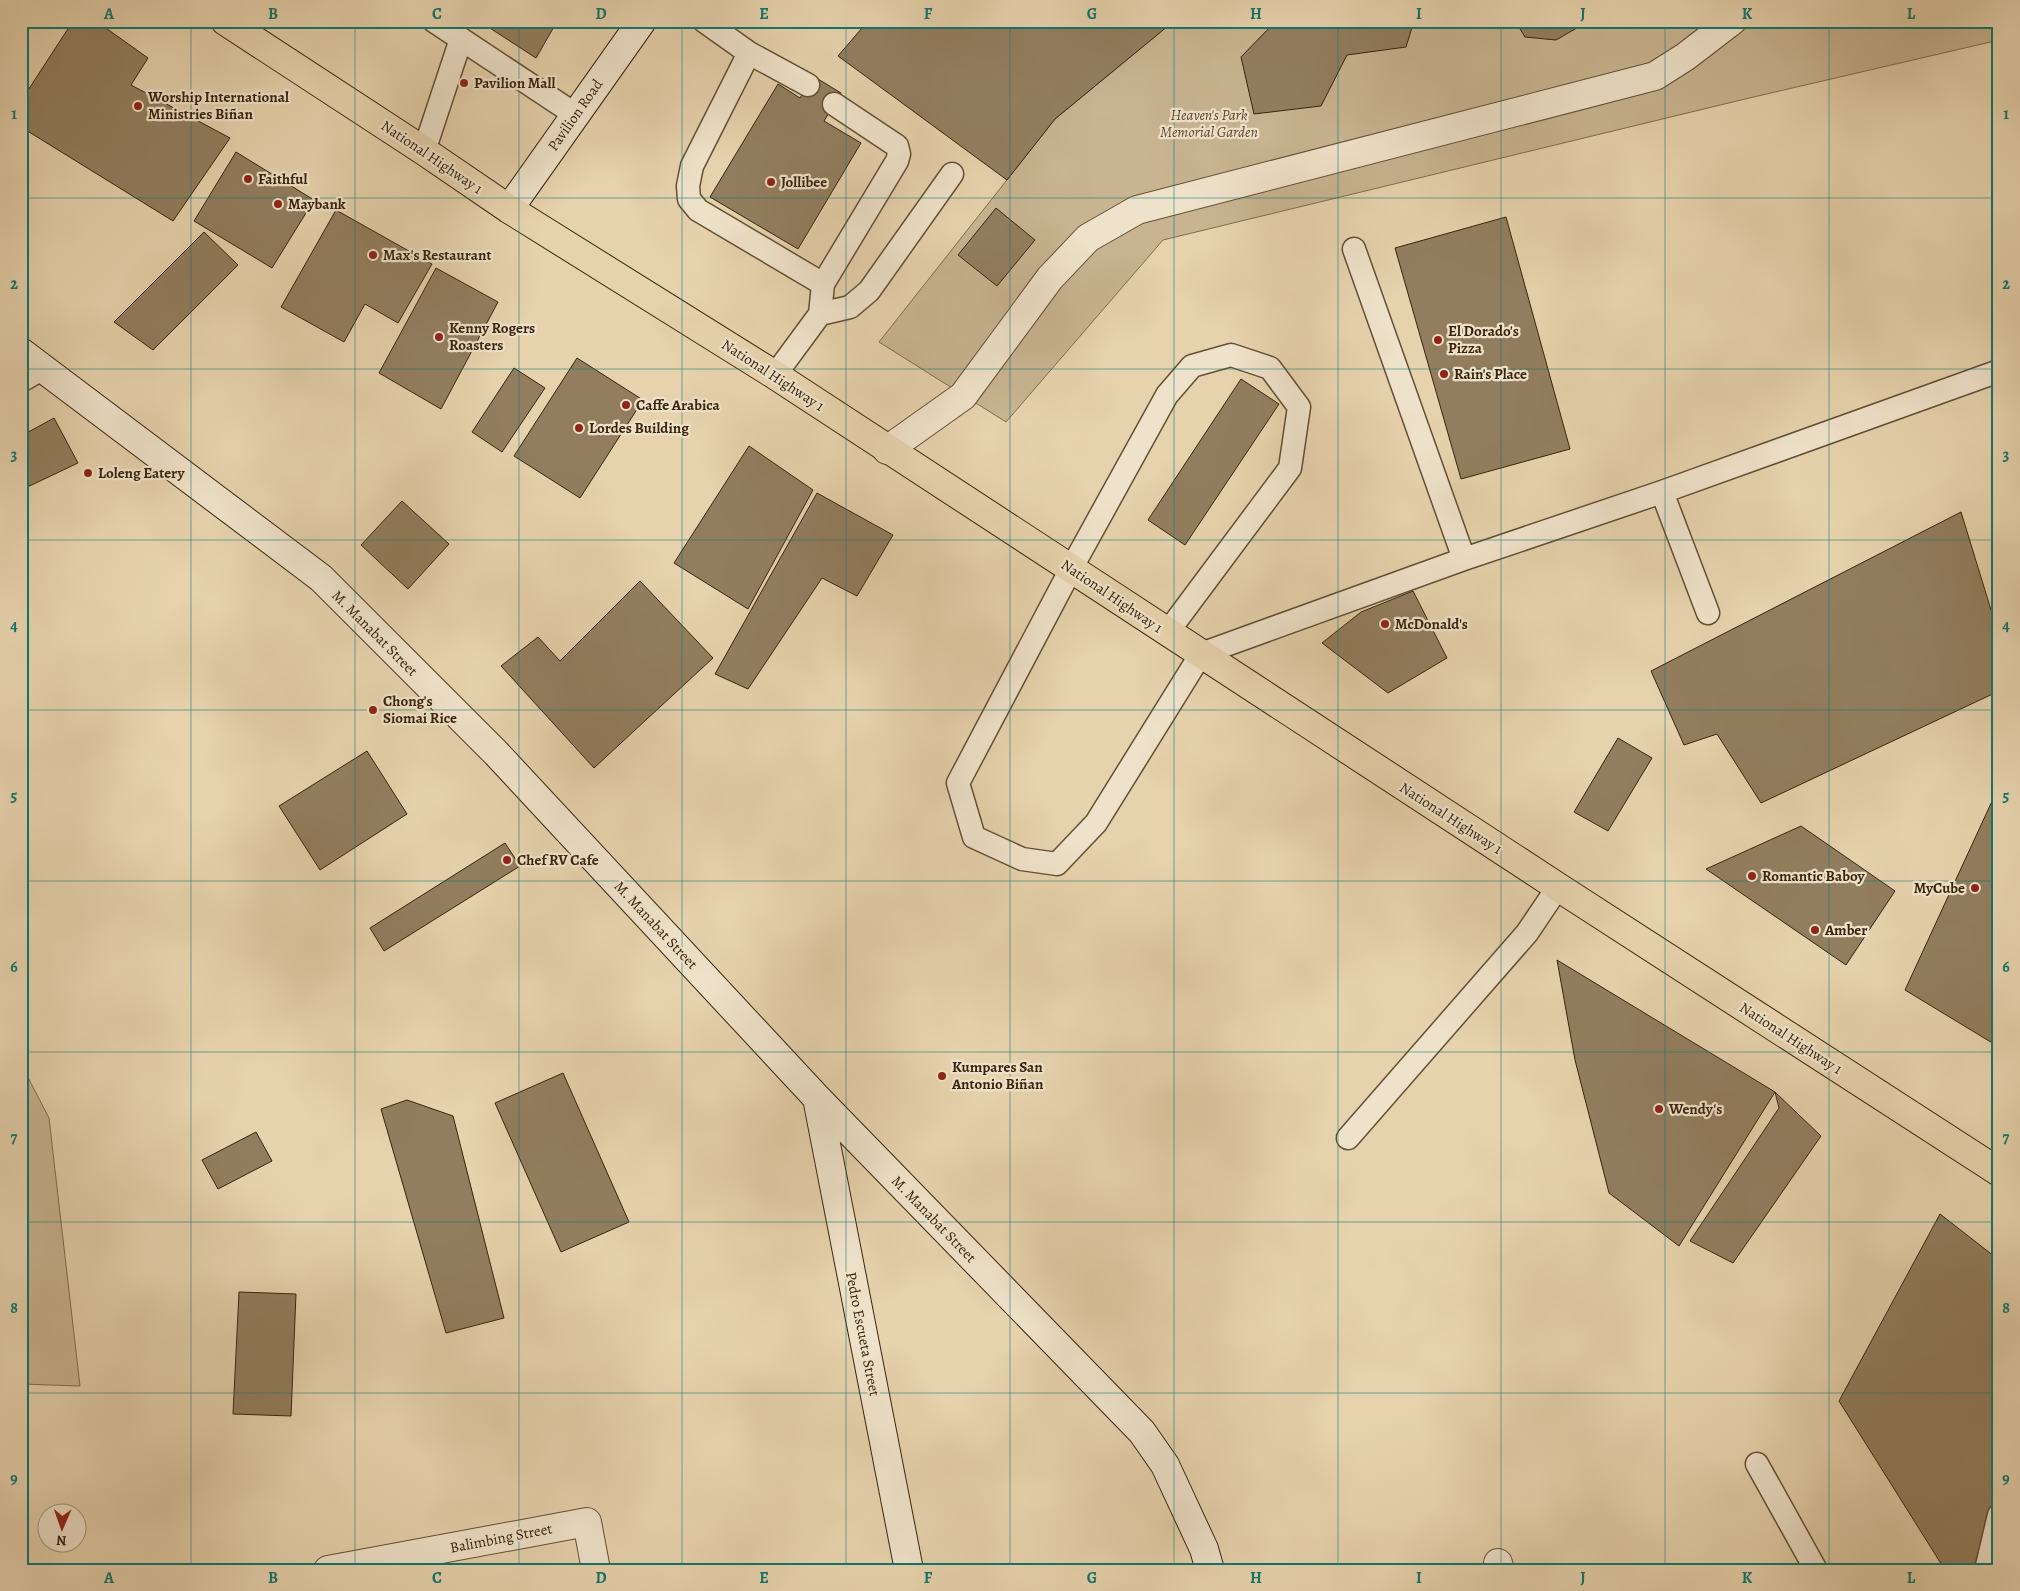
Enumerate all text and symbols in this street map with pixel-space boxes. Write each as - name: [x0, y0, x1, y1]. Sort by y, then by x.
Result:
- text: A: [103, 3, 115, 25]
- text: B: [268, 3, 278, 25]
- text: C: [432, 3, 442, 25]
- text: D: [595, 3, 607, 25]
- text: E: [759, 3, 769, 25]
- text: F: [924, 3, 933, 25]
- text: G: [1087, 3, 1097, 25]
- text: H: [1250, 3, 1262, 25]
- text: I: [1416, 3, 1422, 25]
- text: J: [1580, 3, 1586, 25]
- text: K: [1742, 3, 1753, 25]
- text: L: [1907, 3, 1916, 25]
- place label: Pavilion Mall: [474, 73, 555, 93]
- street label: Pavilion Road: [543, 74, 608, 155]
- marker: Pavilion Mall: [458, 77, 470, 89]
- place label: Worship International Ministries Biñan: [147, 87, 289, 124]
- marker: Worship International Ministries Biñan: [132, 100, 144, 112]
- text: 1: [11, 103, 17, 125]
- text: 1: [2003, 103, 2009, 125]
- park label: Heaven's Park Memorial Garden: [1160, 105, 1258, 142]
- street label: National Highway 1: [377, 116, 487, 198]
- place label: Faithful: [258, 169, 307, 189]
- place label: Jollibee: [781, 172, 827, 192]
- marker: Faithful: [242, 173, 254, 185]
- marker: Jollibee: [765, 176, 777, 188]
- place label: Maybank: [288, 194, 346, 214]
- marker: Maybank: [272, 198, 284, 210]
- place label: Max's Restaurant: [383, 245, 491, 265]
- marker: Max's Restaurant: [367, 249, 379, 261]
- text: 2: [10, 273, 18, 295]
- text: 2: [2002, 273, 2010, 295]
- place label: Kenny Rogers Roasters: [449, 318, 535, 355]
- place label: El Dorado's Pizza: [1448, 321, 1519, 358]
- marker: Kenny Rogers Roasters: [433, 331, 445, 343]
- street label: National Highway 1: [718, 334, 828, 416]
- marker: El Dorado's Pizza: [1432, 334, 1444, 346]
- place label: Rain's Place: [1454, 364, 1527, 384]
- marker: Rain's Place: [1438, 368, 1450, 380]
- place label: Caffe Arabica: [636, 395, 721, 415]
- marker: Caffe Arabica: [620, 399, 632, 411]
- place label: Lordes Building: [589, 418, 689, 438]
- marker: Lordes Building: [573, 422, 585, 434]
- text: 3: [11, 444, 18, 466]
- text: 3: [2003, 444, 2010, 466]
- place label: Loleng Eatery: [98, 463, 185, 483]
- marker: Loleng Eatery: [82, 467, 94, 479]
- street label: National Highway 1: [1057, 555, 1167, 637]
- street label: M. Manabat Street: [328, 586, 422, 680]
- place label: McDonald's: [1395, 614, 1468, 634]
- text: 4: [10, 615, 18, 637]
- text: 4: [2002, 615, 2010, 637]
- marker: McDonald's: [1379, 618, 1391, 630]
- place label: Chong's Siomai Rice: [383, 691, 457, 728]
- marker: Chong's Siomai Rice: [367, 704, 379, 716]
- street label: National Highway 1: [1396, 777, 1506, 859]
- text: 5: [11, 785, 18, 807]
- text: 5: [2003, 785, 2010, 807]
- place label: Chef RV Cafe: [517, 850, 599, 870]
- marker: Chef RV Cafe: [501, 854, 513, 866]
- place label: Romantic Baboy: [1762, 866, 1865, 886]
- marker: Romantic Baboy: [1746, 870, 1758, 882]
- street label: M. Manabat Street: [610, 876, 702, 974]
- place label: MyCube: [1914, 878, 1965, 898]
- marker: MyCube: [1969, 882, 1981, 894]
- place label: Amber: [1824, 920, 1867, 940]
- marker: Amber: [1809, 924, 1821, 936]
- text: 6: [10, 956, 18, 978]
- text: 6: [2002, 956, 2010, 978]
- street label: National Highway 1: [1736, 997, 1846, 1079]
- place label: Kumpares San Antonio Biñan: [951, 1057, 1044, 1094]
- marker: Kumpares San Antonio Biñan: [936, 1070, 948, 1082]
- place label: Wendy's: [1668, 1099, 1722, 1119]
- marker: Wendy's: [1653, 1103, 1665, 1115]
- text: 7: [11, 1127, 18, 1149]
- text: 7: [2003, 1127, 2010, 1149]
- street label: M. Manabat Street: [887, 1171, 981, 1267]
- street label: Pedro Escueta Street: [841, 1270, 885, 1398]
- text: 8: [10, 1297, 18, 1319]
- text: 8: [2002, 1297, 2010, 1319]
- text: 9: [10, 1468, 18, 1490]
- text: 9: [2002, 1468, 2010, 1490]
- north arrow: [38, 1504, 88, 1554]
- street label: Balimbing Street: [448, 1518, 554, 1558]
- text: N: [56, 1531, 67, 1550]
- text: A: [103, 1567, 115, 1589]
- text: B: [268, 1567, 278, 1589]
- text: C: [432, 1567, 442, 1589]
- text: D: [595, 1567, 607, 1589]
- text: E: [759, 1567, 769, 1589]
- text: F: [924, 1567, 933, 1589]
- text: G: [1087, 1567, 1097, 1589]
- text: H: [1250, 1567, 1262, 1589]
- text: I: [1416, 1567, 1422, 1589]
- text: J: [1580, 1567, 1586, 1589]
- text: K: [1742, 1567, 1753, 1589]
- text: L: [1907, 1567, 1916, 1589]

